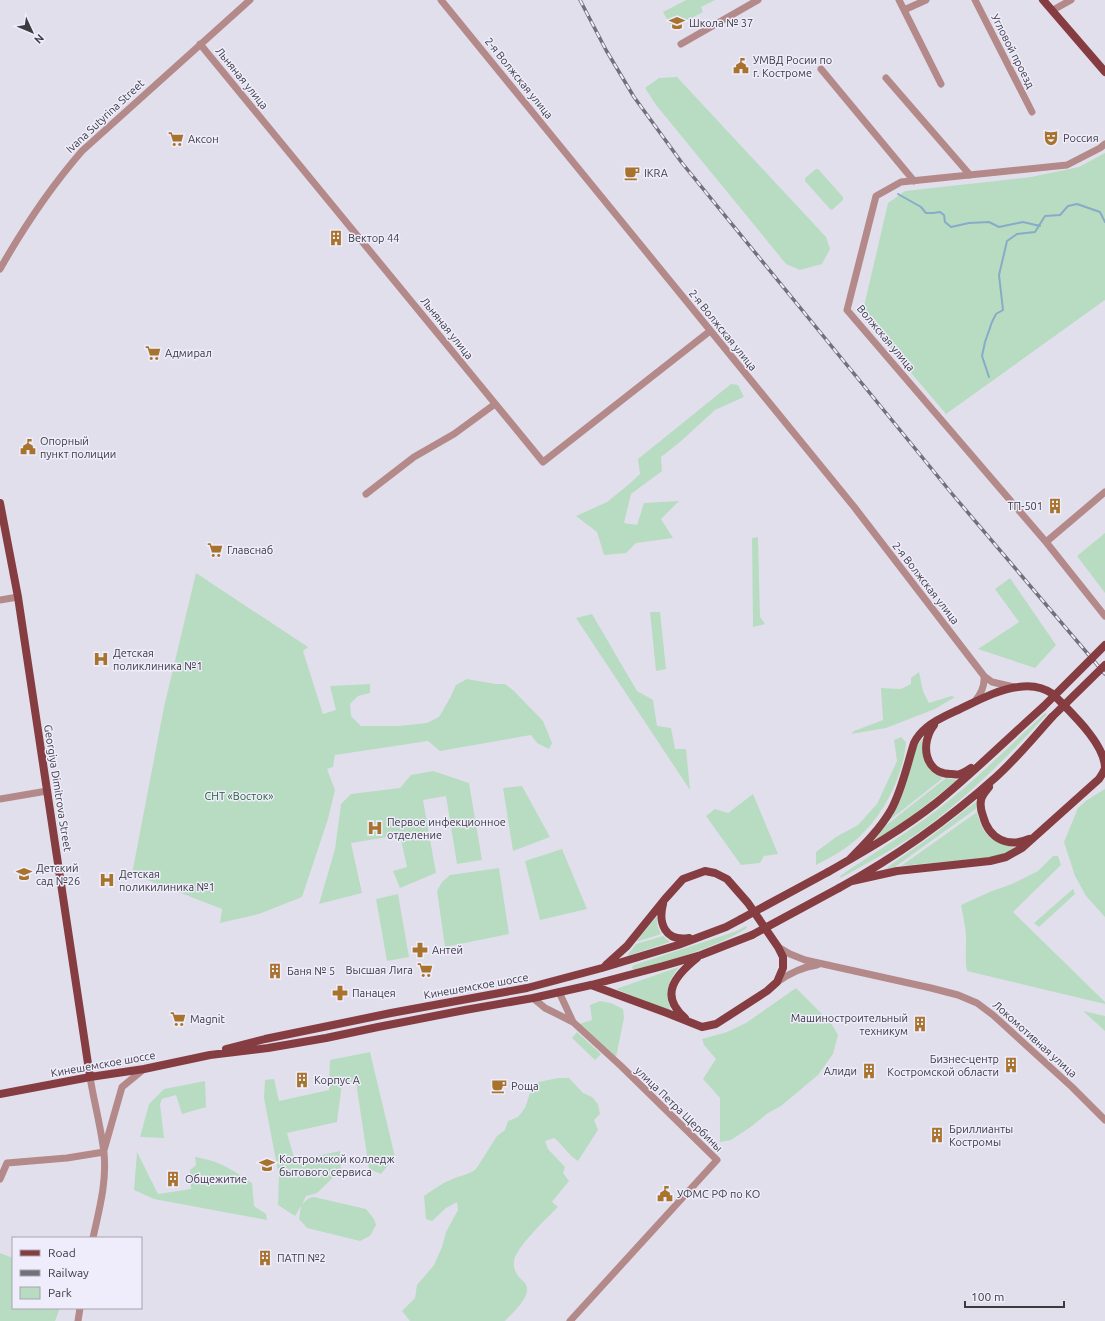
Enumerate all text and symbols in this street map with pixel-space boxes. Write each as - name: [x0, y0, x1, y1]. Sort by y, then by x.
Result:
- north arrow: [12, 12, 52, 52]
- street label: Угловой проезд: [989, 12, 1037, 91]
- school or university icon: Школа № 37: [668, 14, 686, 32]
- place label: Школа № 37: [689, 17, 753, 29]
- text: N: [32, 32, 46, 46]
- street label: 2-я Волжская улица: [483, 35, 555, 121]
- street label: Льняная улица: [213, 45, 271, 111]
- place label: УМВД Росии по г. Костроме: [753, 54, 832, 79]
- public building icon: УМВД Росии по г. Костроме: [732, 57, 750, 75]
- street label: Ivana Sutyrina Street: [64, 76, 147, 155]
- theatre icon: Россия: [1042, 129, 1060, 147]
- supermarket icon: Аксон: [167, 130, 185, 148]
- place label: Россия: [1063, 132, 1099, 144]
- place label: Аксон: [188, 133, 219, 145]
- cafe icon: IKRA: [623, 164, 641, 182]
- place label: IKRA: [644, 167, 669, 179]
- building icon: Вектор 44: [327, 229, 345, 247]
- place label: Вектор 44: [348, 232, 399, 244]
- street label: 2-я Волжская улица: [687, 287, 759, 373]
- street label: Льняная улица: [418, 295, 476, 361]
- street label: Волжская улица: [855, 302, 917, 374]
- supermarket icon: Адмирал: [144, 344, 162, 362]
- place label: Адмирал: [165, 347, 212, 359]
- place label: Опорный пункт полиции: [40, 435, 116, 460]
- public building icon: Опорный пункт полиции: [19, 438, 37, 456]
- building icon: ТП-501: [1046, 497, 1064, 515]
- place label: ТП-501: [1008, 500, 1043, 512]
- street label: 2-я Волжская улица: [890, 540, 962, 626]
- supermarket icon: Главснаб: [206, 541, 224, 559]
- place label: Главснаб: [227, 544, 273, 556]
- place label: Детская поликлиника №1: [113, 647, 203, 672]
- hospital icon: Детская поликлиника №1: [92, 650, 110, 668]
- street label: Georgiya Dimitrova Street: [42, 724, 74, 853]
- park label: СНТ «Восток»: [204, 790, 274, 802]
- place label: Первое инфекционное отделение: [387, 816, 506, 841]
- hospital icon: Первое инфекционное отделение: [366, 819, 384, 837]
- place label: Детский сад №26: [36, 862, 80, 887]
- school or university icon: Детский сад №26: [15, 865, 33, 883]
- place label: Детская поликилиника №1: [119, 868, 215, 893]
- hospital icon: Детская поликилиника №1: [98, 871, 116, 889]
- pharmacy icon: Антей: [411, 941, 429, 959]
- place label: Антей: [432, 944, 463, 956]
- supermarket icon: Высшая Лига: [416, 961, 434, 979]
- building icon: Баня № 5: [266, 962, 284, 980]
- place label: Высшая Лига: [345, 964, 413, 976]
- place label: Баня № 5: [287, 965, 335, 977]
- street label: Кинешемское шоссе: [423, 971, 529, 1001]
- pharmacy icon: Панацея: [331, 984, 349, 1002]
- place label: Панацея: [352, 987, 396, 999]
- street label: Локомотивная улица: [991, 998, 1079, 1080]
- supermarket icon: Magnit: [169, 1010, 187, 1028]
- place label: Машиностроительный техникум: [791, 1012, 908, 1037]
- place label: Magnit: [190, 1013, 225, 1025]
- building icon: Машиностроительный техникум: [911, 1015, 929, 1033]
- street label: Кинешемское шоссе: [50, 1049, 156, 1079]
- place label: Бизнес-центр Костромской области: [887, 1053, 999, 1078]
- building icon: Бизнес-центр Костромской области: [1002, 1056, 1020, 1074]
- building icon: Алиди: [860, 1062, 878, 1080]
- street label: улица Петра Щербины: [633, 1064, 725, 1154]
- place label: Алиди: [824, 1065, 857, 1077]
- building icon: Корпус А: [293, 1071, 311, 1089]
- place label: Корпус А: [314, 1074, 361, 1086]
- cafe icon: Роща: [490, 1077, 508, 1095]
- place label: Роща: [511, 1080, 539, 1092]
- place label: Бриллианты Костромы: [949, 1123, 1013, 1148]
- building icon: Бриллианты Костромы: [928, 1126, 946, 1144]
- place label: Костромской колледж бытового сервиса: [279, 1153, 395, 1178]
- school or university icon: Костромской колледж бытового сервиса: [258, 1156, 276, 1174]
- building icon: Общежитие: [164, 1170, 182, 1188]
- place label: Общежитие: [185, 1173, 247, 1185]
- public building icon: УФМС РФ по КО: [656, 1185, 674, 1203]
- place label: УФМС РФ по КО: [677, 1188, 760, 1200]
- legend: [12, 1237, 142, 1309]
- text: Road: [48, 1246, 76, 1259]
- building icon: ПАТП №2: [256, 1249, 274, 1267]
- place label: ПАТП №2: [277, 1252, 326, 1264]
- text: Railway: [48, 1266, 89, 1279]
- scale bar: [965, 1283, 1064, 1309]
- text: Park: [48, 1286, 72, 1299]
- text: 100 m: [971, 1290, 1004, 1303]

